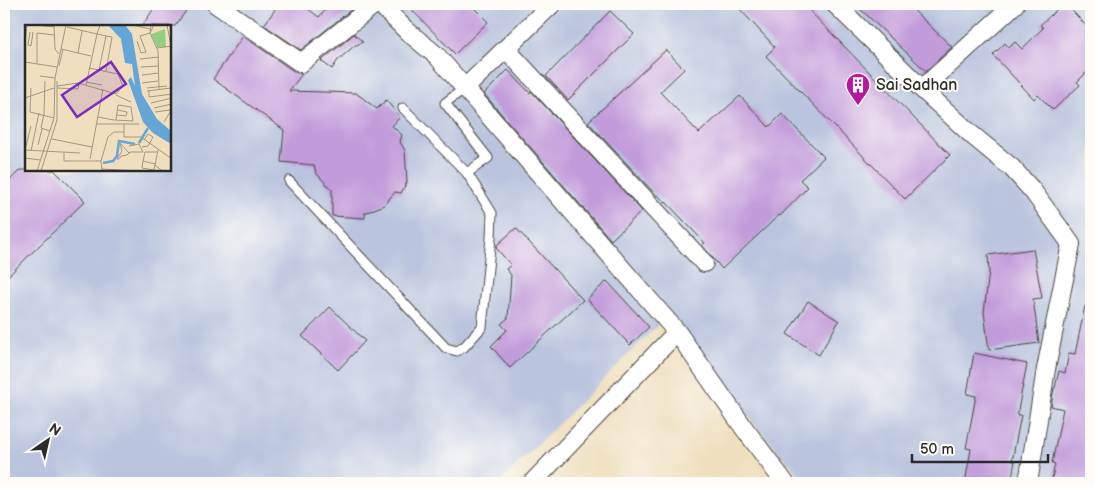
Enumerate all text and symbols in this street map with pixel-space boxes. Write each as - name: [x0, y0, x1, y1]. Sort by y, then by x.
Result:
- inset map: [25, 25, 171, 171]
- building icon: Sai Sadhan: [845, 72, 871, 106]
- place label: Sai Sadhan: [876, 76, 957, 95]
- north arrow: [22, 414, 72, 464]
- text: N: [46, 420, 64, 440]
- scale bar: [912, 432, 1049, 464]
- text: 50 m: [920, 440, 954, 459]

